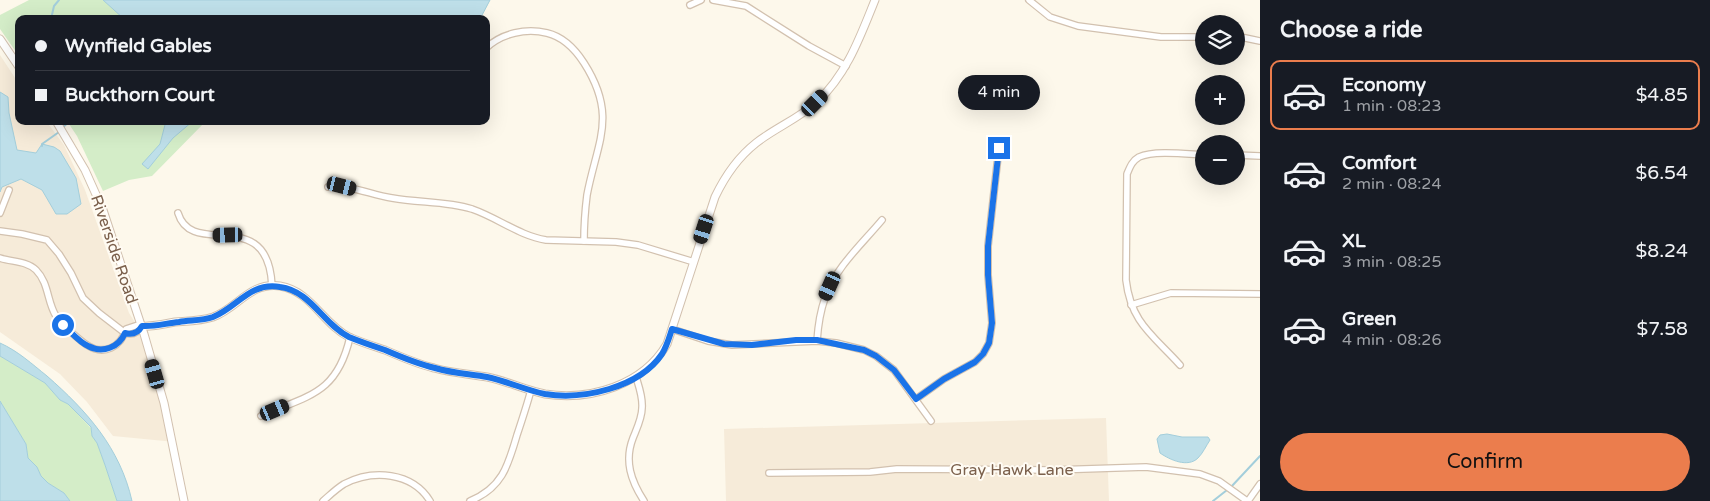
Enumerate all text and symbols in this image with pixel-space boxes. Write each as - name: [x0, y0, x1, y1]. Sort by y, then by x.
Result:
- map controls: [1195, 15, 1245, 185]
- button: layers: [1195, 15, 1245, 65]
- text: Choose a ride: [1280, 17, 1423, 43]
- text: Wynfield Gables: [65, 35, 212, 57]
- icon: car: [1282, 73, 1327, 118]
- text: Economy: [1342, 74, 1426, 96]
- button: +: [1195, 75, 1245, 125]
- callout: 4 min: [958, 76, 1040, 110]
- text: 4 min: [978, 82, 1020, 102]
- text: Buckthorn Court: [65, 84, 215, 106]
- text: $4.85: [1636, 84, 1688, 106]
- car: [799, 87, 830, 119]
- text: 1 min · 08:23: [1342, 96, 1441, 116]
- button: −: [1195, 135, 1245, 185]
- route end: [988, 137, 1010, 159]
- icon: car: [1282, 151, 1327, 196]
- text: Comfort: [1342, 152, 1416, 174]
- text: $6.54: [1636, 162, 1688, 184]
- text: 2 min · 08:24: [1342, 174, 1441, 194]
- car: [325, 175, 358, 197]
- street label: Riverside Road: [86, 192, 142, 307]
- car: [692, 212, 715, 246]
- car: [212, 227, 243, 243]
- icon: car: [1282, 229, 1327, 274]
- text: XL: [1342, 230, 1366, 252]
- text: $8.24: [1636, 240, 1688, 262]
- text: 3 min · 08:25: [1342, 252, 1441, 272]
- car: [817, 269, 842, 303]
- icon: car: [1282, 307, 1327, 352]
- text: Green: [1342, 308, 1396, 330]
- route start: [52, 314, 74, 336]
- text: $7.58: [1637, 318, 1688, 340]
- text: 4 min · 08:26: [1342, 330, 1441, 350]
- car: [143, 358, 166, 390]
- car: [258, 397, 291, 423]
- button: Confirm: [1280, 433, 1690, 491]
- street label: Gray Hawk Lane: [950, 460, 1074, 480]

